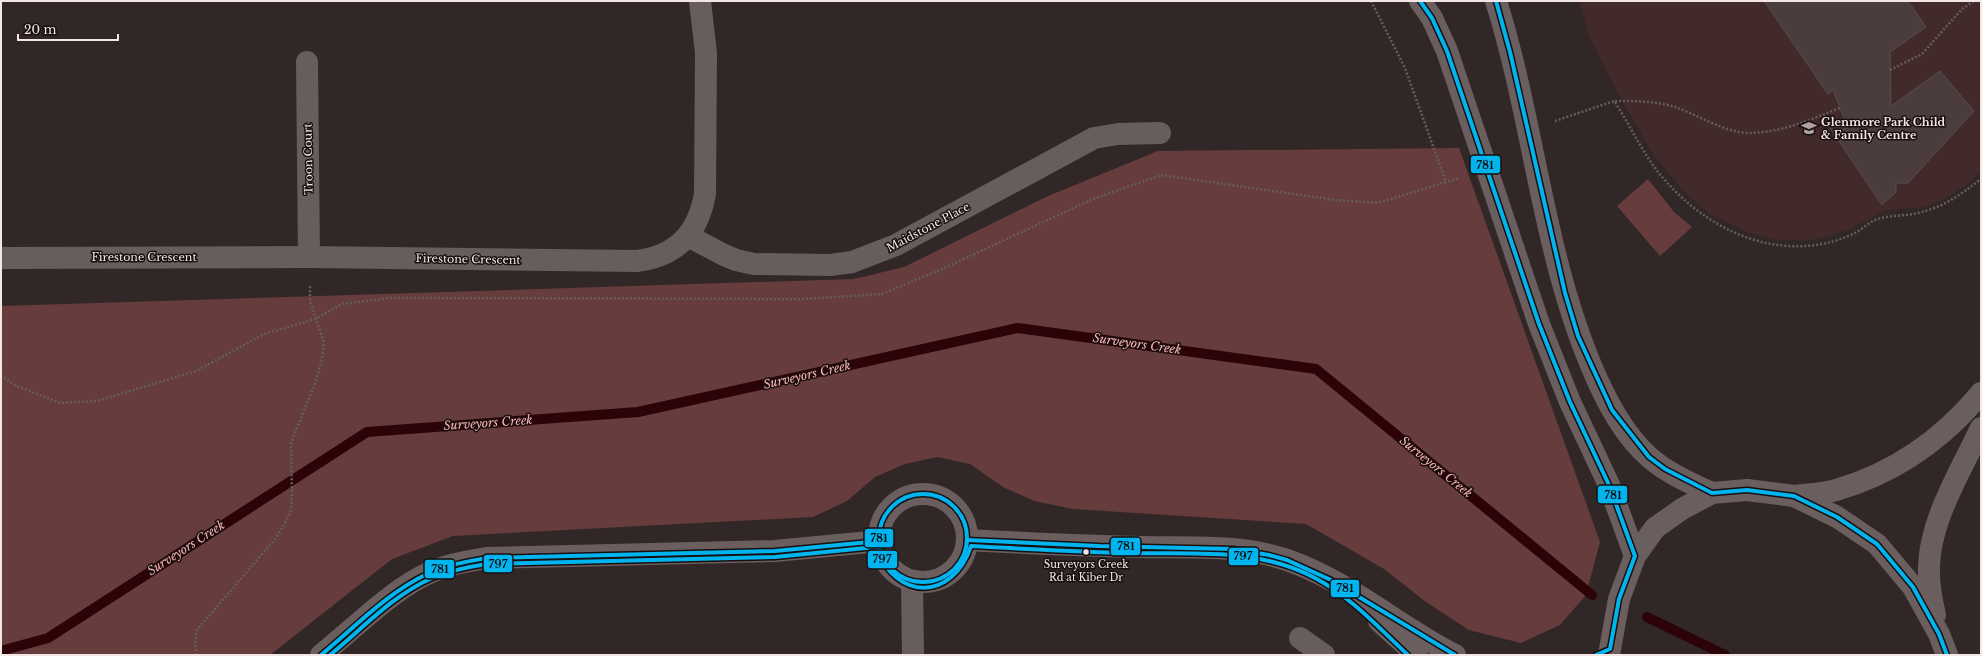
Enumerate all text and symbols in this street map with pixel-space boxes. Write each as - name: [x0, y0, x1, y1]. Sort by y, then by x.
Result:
- scale bar: [18, 16, 118, 42]
- text: 20 m: [24, 22, 56, 37]
- place label: Glenmore Park Child & Family Centre: [1821, 115, 1946, 142]
- school or university icon: Glenmore Park Child & Family Centre: [1800, 119, 1818, 137]
- street label: Troon Court: [300, 123, 316, 195]
- line badge: 781: [1470, 155, 1501, 174]
- text: 781: [1476, 158, 1494, 172]
- street label: Maidstone Place: [884, 199, 972, 255]
- street label: Firestone Crescent: [91, 250, 197, 264]
- street label: Firestone Crescent: [415, 251, 522, 267]
- water label: Surveyors Creek: [1092, 330, 1182, 357]
- water label: Surveyors Creek: [762, 357, 852, 392]
- water label: Surveyors Creek: [443, 412, 533, 433]
- water label: Surveyors Creek: [1397, 433, 1476, 501]
- line badge: 781: [1597, 485, 1628, 504]
- text: 781: [1604, 488, 1622, 502]
- water label: Surveyors Creek: [144, 517, 227, 578]
- line badge: 781: [864, 528, 894, 548]
- text: 781: [870, 531, 888, 545]
- line badge: 781: [1110, 537, 1141, 556]
- text: 781: [1117, 539, 1135, 553]
- marker: Surveyors Creek Rd at Kiber Dr: [1081, 547, 1091, 557]
- line badge: 797: [1228, 547, 1259, 566]
- text: 797: [1234, 549, 1253, 563]
- line badge: 797: [867, 550, 898, 569]
- text: 797: [873, 552, 892, 566]
- line badge: 797: [483, 554, 513, 573]
- text: 797: [489, 557, 508, 571]
- place label: Surveyors Creek Rd at Kiber Dr: [1044, 558, 1129, 584]
- line badge: 781: [424, 559, 455, 579]
- text: 781: [431, 562, 449, 576]
- line badge: 781: [1330, 579, 1360, 598]
- text: 781: [1336, 581, 1354, 595]

